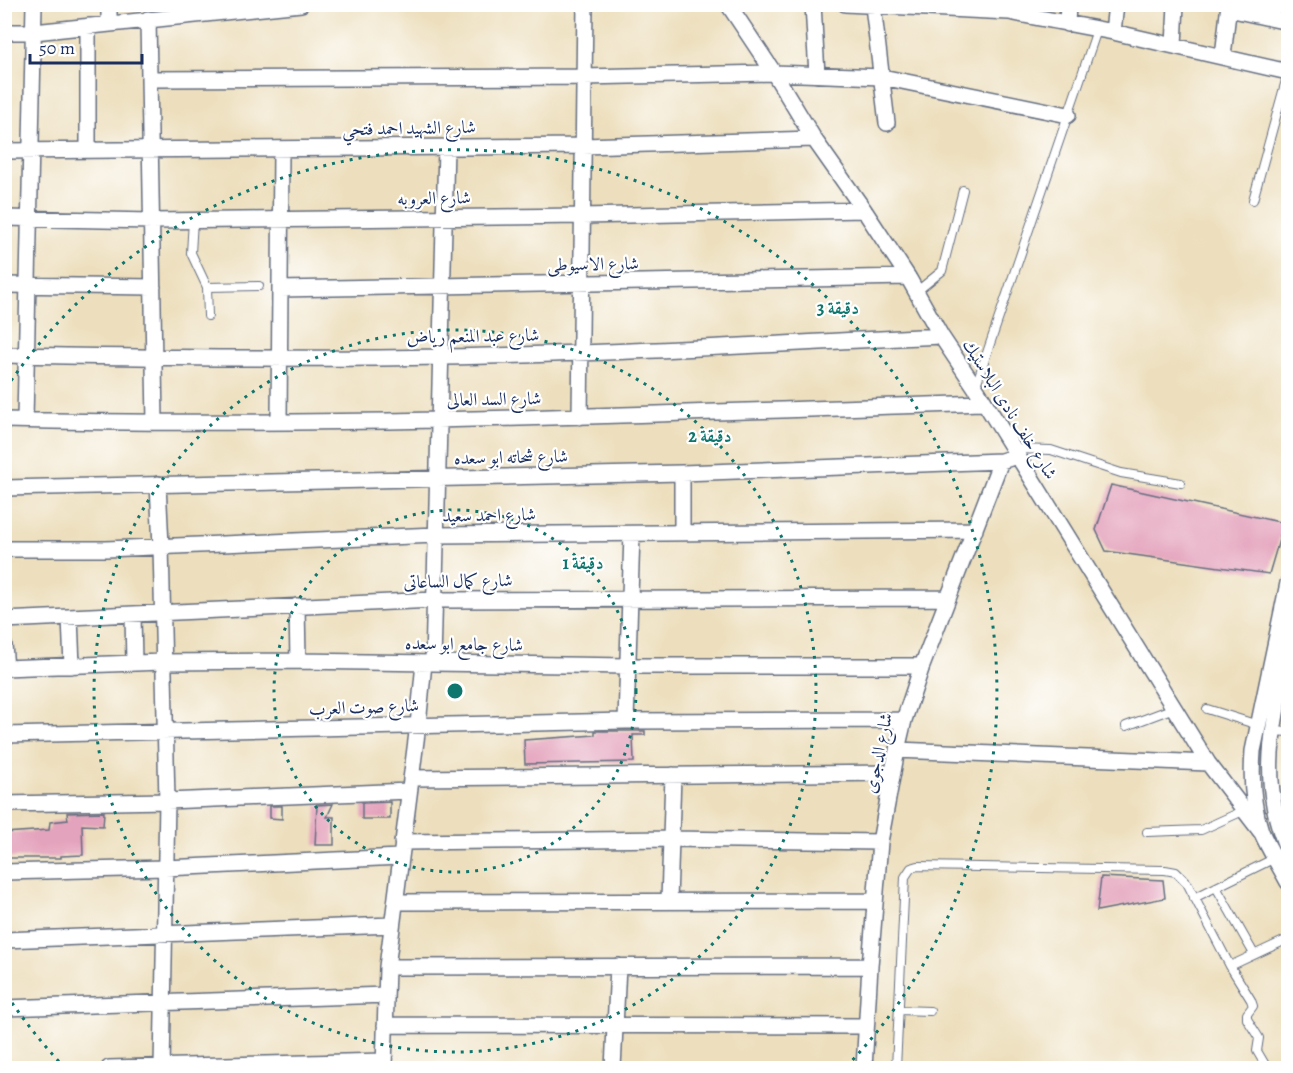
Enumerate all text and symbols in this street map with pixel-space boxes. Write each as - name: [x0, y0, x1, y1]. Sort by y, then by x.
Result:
- scale bar: [30, 27, 142, 65]
- text: 50 m: [39, 36, 75, 60]
- street label: شارع الشهيد احمد فتحي: [342, 115, 476, 146]
- street label: شارع العروبه: [397, 185, 471, 214]
- street label: شارع الاسيوطى: [547, 251, 639, 280]
- text: 3 دقيقة: [817, 296, 859, 320]
- street label: شارع عبد المنعم رياض: [406, 323, 540, 354]
- street label: شارع خلف نادى البلاستيك: [954, 334, 1063, 485]
- street label: شارع السد العالى: [446, 386, 542, 415]
- text: 2 دقيقة: [688, 424, 732, 448]
- street label: شارع شحاته ابو سعده: [454, 444, 568, 473]
- street label: شارع احمد سعيد: [442, 502, 536, 531]
- text: 1 دقيقة: [562, 551, 604, 575]
- street label: شارع كمال الساعاتى: [403, 568, 513, 597]
- street label: شارع جامع ابو سعده: [405, 631, 523, 661]
- centre of rings: [445, 681, 465, 701]
- street label: شارع صوت العرب: [308, 693, 420, 724]
- street label: شارع الدجوى: [858, 711, 901, 796]

